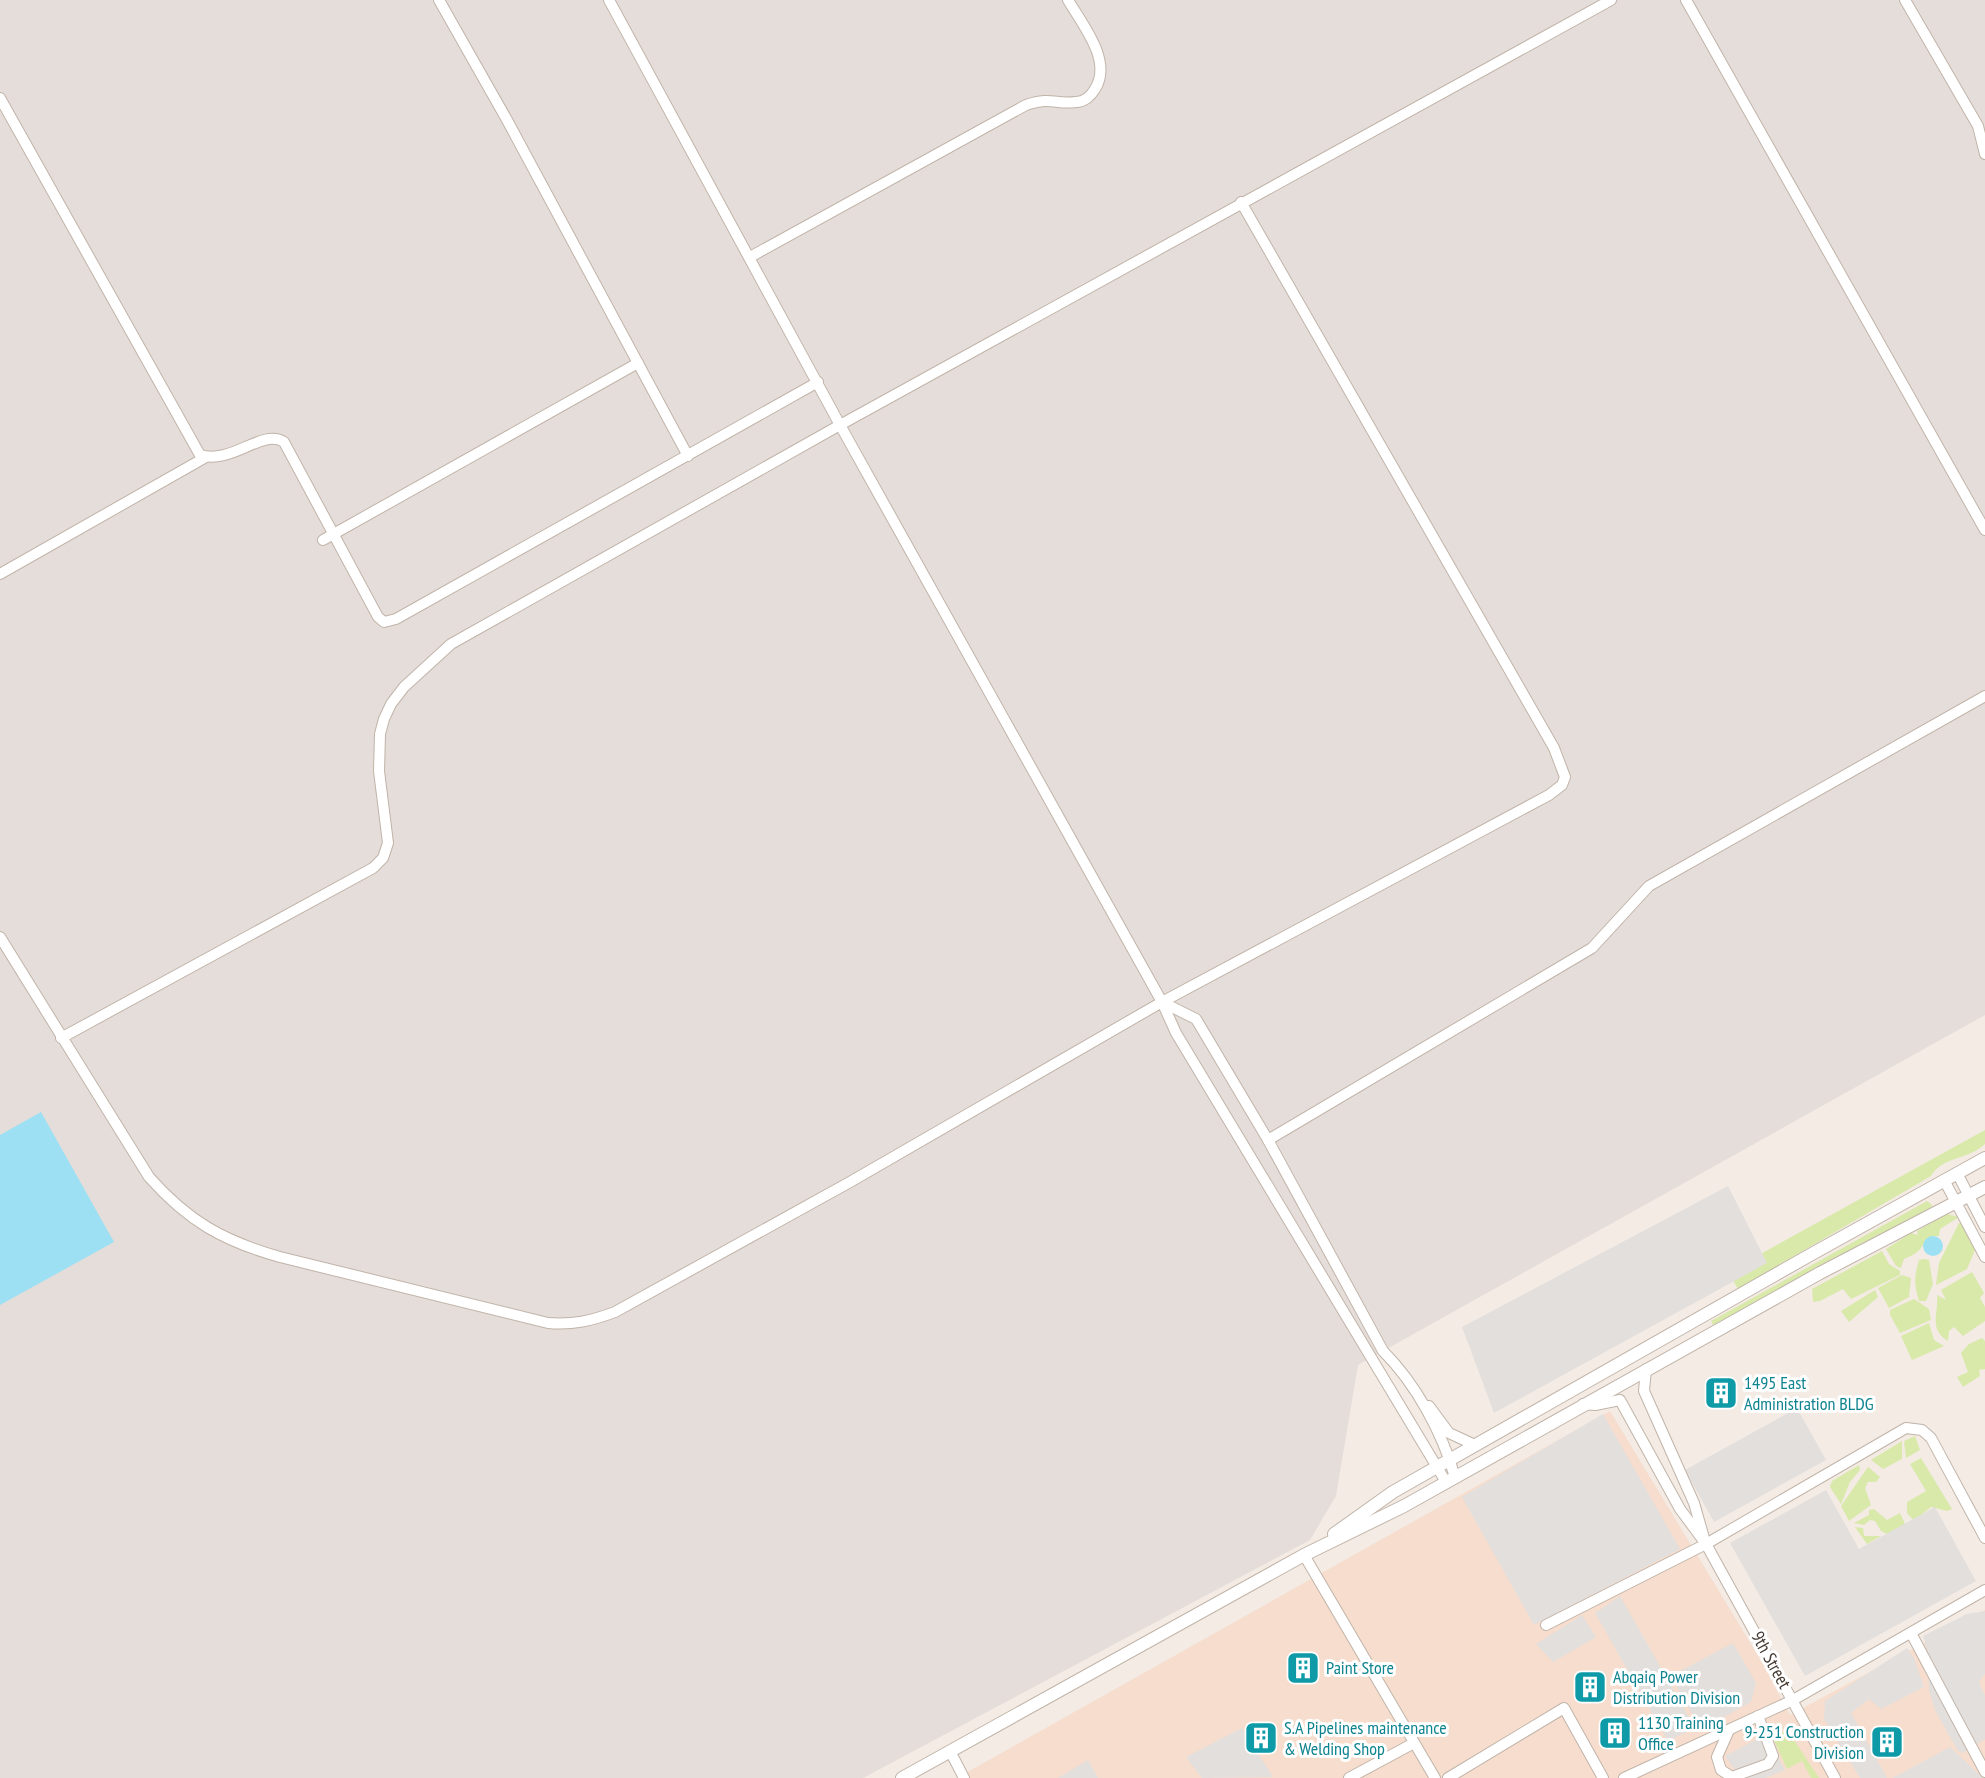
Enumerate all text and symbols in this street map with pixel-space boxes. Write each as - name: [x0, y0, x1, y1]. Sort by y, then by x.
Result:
- place label: 1495 East Administration BLDG: [1744, 1371, 1874, 1415]
- building icon: 1495 East Administration BLDG: [1703, 1375, 1739, 1411]
- street label: 9th Street: [1746, 1627, 1797, 1693]
- building icon: Paint Store: [1285, 1650, 1321, 1686]
- place label: Paint Store: [1326, 1656, 1394, 1679]
- place label: Abqaiq Power Distribution Division: [1613, 1665, 1740, 1709]
- building icon: Abqaiq Power Distribution Division: [1572, 1669, 1608, 1705]
- place label: 1130 Training Office: [1638, 1711, 1724, 1755]
- building icon: 1130 Training Office: [1597, 1715, 1633, 1751]
- place label: S.A Pipelines maintenance & Welding Shop: [1284, 1716, 1447, 1760]
- building icon: S.A Pipelines maintenance & Welding Shop: [1243, 1720, 1279, 1756]
- place label: 9-251 Construction Division: [1744, 1720, 1864, 1764]
- building icon: 9-251 Construction Division: [1869, 1724, 1905, 1760]

